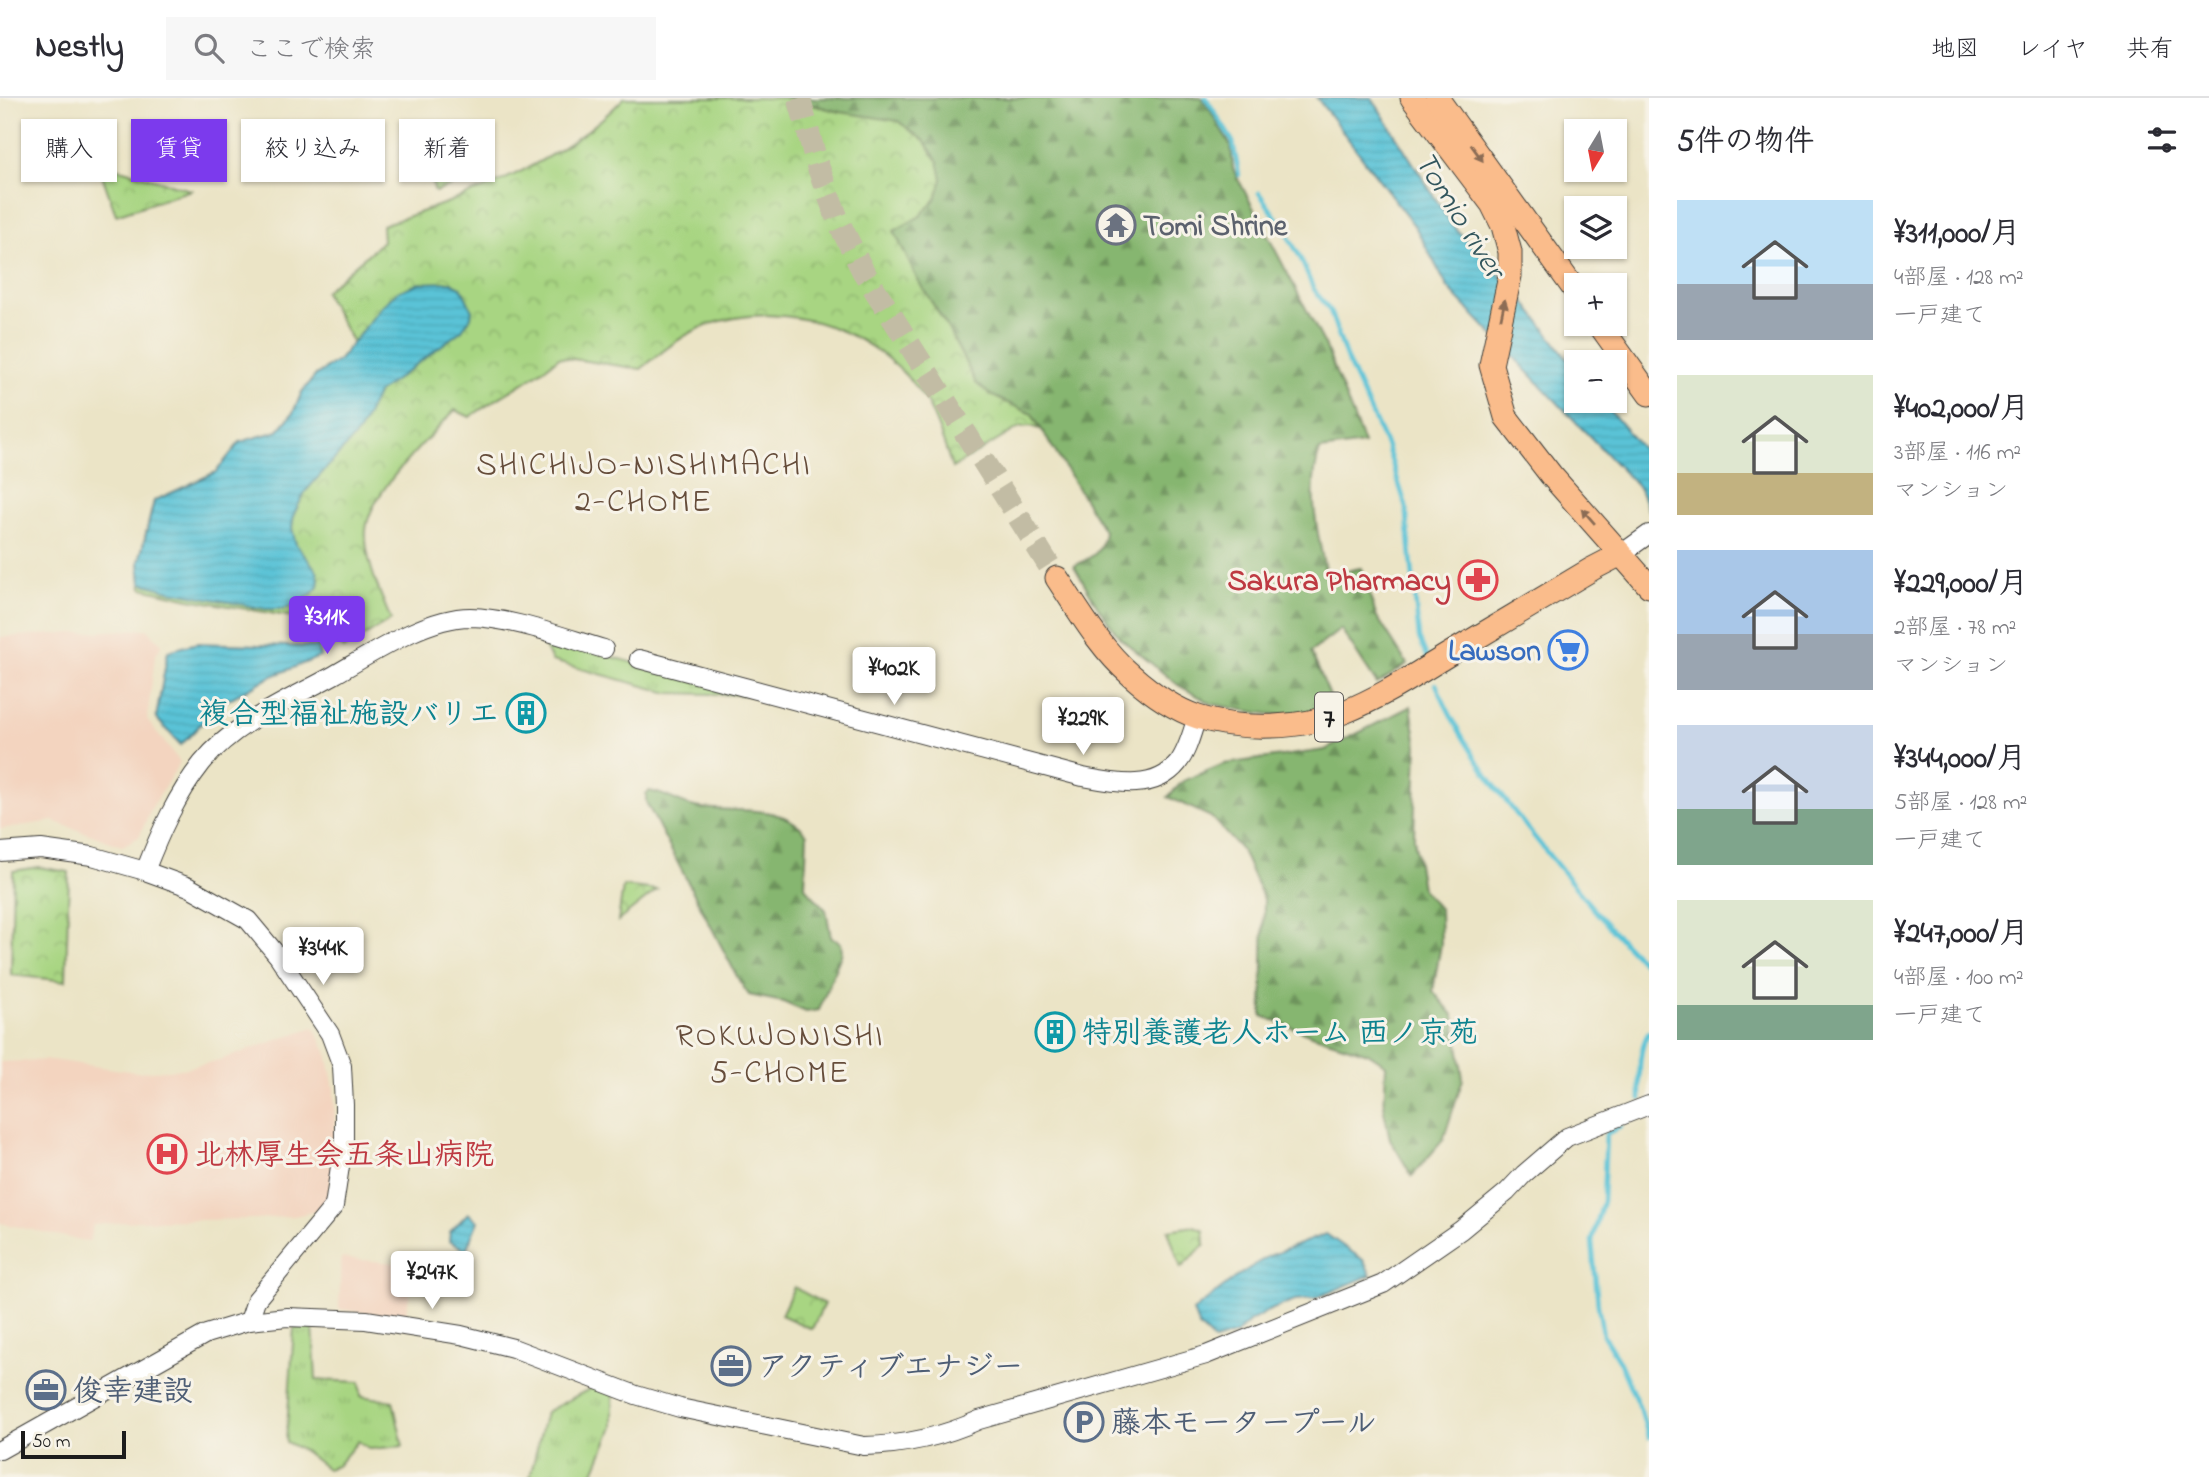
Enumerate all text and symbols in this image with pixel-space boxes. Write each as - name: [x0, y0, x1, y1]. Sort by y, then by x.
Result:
- search box: [166, 17, 656, 80]
- text: Nestly: [35, 24, 124, 72]
- icon: search: [190, 29, 228, 67]
- text: ここで検索: [246, 32, 376, 70]
- text: 地図: [1931, 33, 1979, 68]
- text: レイヤ: [2017, 33, 2088, 68]
- text: 共有: [2126, 33, 2174, 68]
- chip: 購入: [21, 119, 117, 182]
- chip: 賃貸: [131, 119, 227, 182]
- chip: 絞り込み: [241, 119, 385, 182]
- chip: 新着: [399, 119, 495, 182]
- north arrow: [1564, 119, 1628, 182]
- map controls: [1564, 119, 1627, 413]
- text: 5件の物件: [1677, 121, 1814, 165]
- icon: filters: [2143, 121, 2181, 159]
- water label: Tomio river: [1400, 143, 1518, 292]
- one-way arrow: [1470, 144, 1484, 162]
- button: layers: [1564, 196, 1627, 259]
- temple icon: Tomi Shrine: [1095, 204, 1137, 246]
- place label: Tomi Shrine: [1143, 206, 1289, 250]
- text: ¥311,000/月: [1894, 213, 2021, 257]
- icon: home: [1733, 228, 1817, 312]
- text: 4部屋 · 128 m²: [1894, 262, 2024, 295]
- button: +: [1564, 273, 1627, 336]
- one-way arrow: [1497, 298, 1508, 320]
- text: 一戸建て: [1894, 300, 1986, 333]
- button: −: [1564, 350, 1627, 413]
- text: ¥402,000/月: [1894, 388, 2029, 432]
- icon: home: [1733, 403, 1817, 487]
- text: 3部屋 · 116 m²: [1894, 437, 2021, 470]
- district label: SHICHIJO-NISHIMACHI 2-CHOME: [476, 443, 812, 527]
- text: マンション: [1894, 475, 2008, 508]
- one-way arrow: [1580, 508, 1596, 525]
- pharmacy icon: Sakura Pharmacy: [1457, 559, 1499, 601]
- place label: Sakura Pharmacy: [1228, 561, 1451, 605]
- text: ¥229,000/月: [1894, 563, 2028, 607]
- icon: home: [1733, 578, 1817, 662]
- pin: ¥311K: [278, 596, 376, 656]
- text: ¥311K: [305, 602, 349, 635]
- text: 2部屋 · 78 m²: [1894, 612, 2016, 645]
- supermarket icon: Lawson: [1547, 629, 1589, 671]
- place label: Lawson: [1448, 631, 1541, 675]
- pin: ¥402K: [845, 648, 943, 707]
- text: マンション: [1894, 650, 2008, 683]
- text: ¥402K: [869, 653, 919, 686]
- building icon: 複合型福祉施設バリエ: [505, 692, 547, 734]
- road number: 7: [1315, 692, 1343, 742]
- place label: 複合型福祉施設バリエ: [199, 694, 499, 738]
- pin: ¥229K: [1034, 698, 1132, 757]
- text: ¥229K: [1058, 703, 1108, 736]
- text: ¥344,000/月: [1894, 738, 2026, 782]
- icon: home: [1733, 753, 1817, 837]
- text: 5部屋 · 128 m²: [1894, 787, 2027, 820]
- text: 一戸建て: [1894, 825, 1986, 858]
- text: ¥247,000/月: [1894, 913, 2029, 957]
- pin: ¥344K: [274, 928, 372, 987]
- icon: home: [1733, 928, 1817, 1012]
- text: ¥344K: [299, 933, 347, 966]
- text: 4部屋 · 100 m²: [1894, 962, 2024, 995]
- text: 一戸建て: [1894, 1000, 1986, 1033]
- building icon: 特別養護老人ホーム 西ノ京苑: [1034, 1011, 1076, 1053]
- place label: 特別養護老人ホーム 西ノ京苑: [1082, 1013, 1478, 1057]
- district label: ROKUJONISHI 5-CHOME: [675, 1014, 885, 1098]
- hospital icon: 北林厚生会五条山病院: [146, 1133, 188, 1175]
- place label: 北林厚生会五条山病院: [194, 1135, 494, 1179]
- pin: ¥247K: [383, 1252, 481, 1311]
- text: ¥247K: [407, 1257, 457, 1290]
- office icon: アクティブエナジー: [710, 1345, 752, 1387]
- place label: アクティブエナジー: [758, 1347, 1023, 1391]
- office icon: 俊幸建設: [25, 1369, 67, 1411]
- place label: 俊幸建設: [73, 1371, 193, 1415]
- parking icon: 藤本モータープール: [1063, 1401, 1105, 1443]
- place label: 藤本モータープール: [1111, 1403, 1377, 1447]
- scale bar: [21, 1428, 126, 1460]
- text: 50 m: [32, 1429, 71, 1456]

